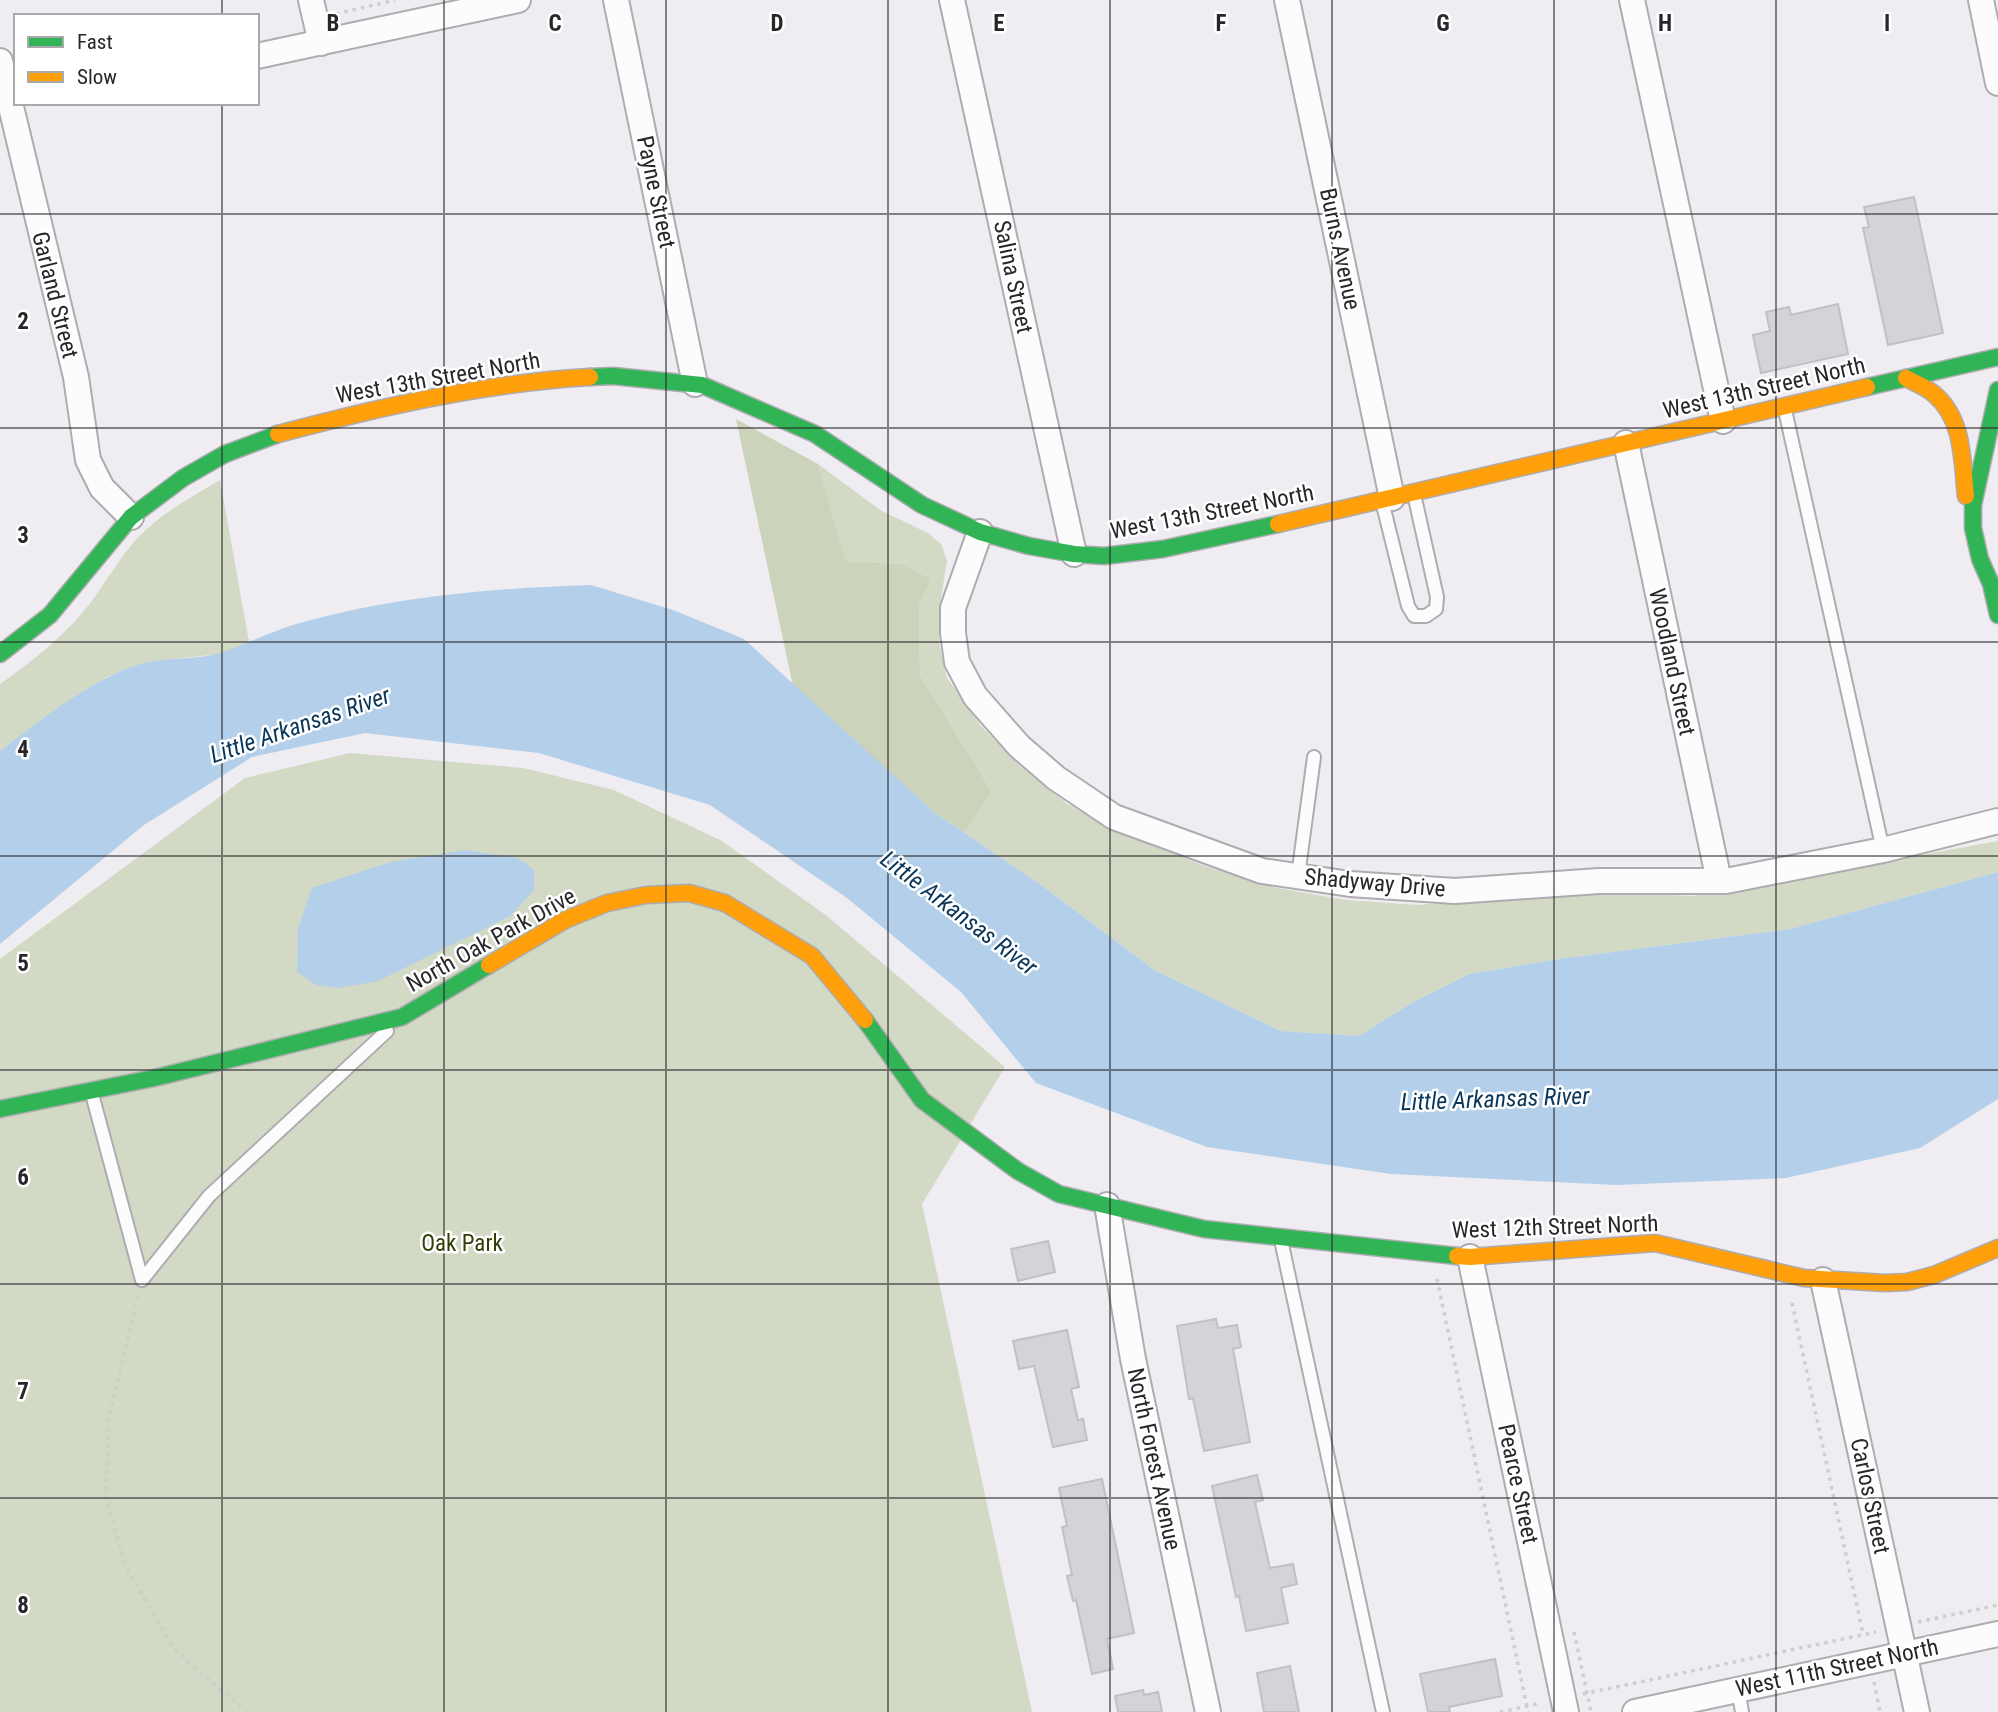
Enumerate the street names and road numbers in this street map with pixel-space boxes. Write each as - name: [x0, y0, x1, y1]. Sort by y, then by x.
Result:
- street label: Payne Street: [631, 133, 681, 251]
- street label: Burns Avenue: [1314, 186, 1366, 312]
- street label: Salina Street: [988, 218, 1038, 336]
- street label: Garland Street: [26, 229, 84, 361]
- street label: West 13th Street North: [334, 347, 542, 409]
- street label: West 13th Street North: [1660, 352, 1868, 424]
- street label: West 13th Street North: [1108, 479, 1316, 545]
- street label: Woodland Street: [1643, 586, 1701, 738]
- street label: Shadyway Drive: [1303, 863, 1447, 903]
- street label: North Oak Park Drive: [402, 882, 580, 998]
- street label: West 12th Street North: [1451, 1210, 1659, 1244]
- street label: North Forest Avenue: [1122, 1366, 1186, 1552]
- street label: Pearce Street: [1492, 1422, 1544, 1546]
- street label: Carlos Street: [1845, 1436, 1895, 1556]
- street label: West 11th Street North: [1733, 1633, 1941, 1703]

